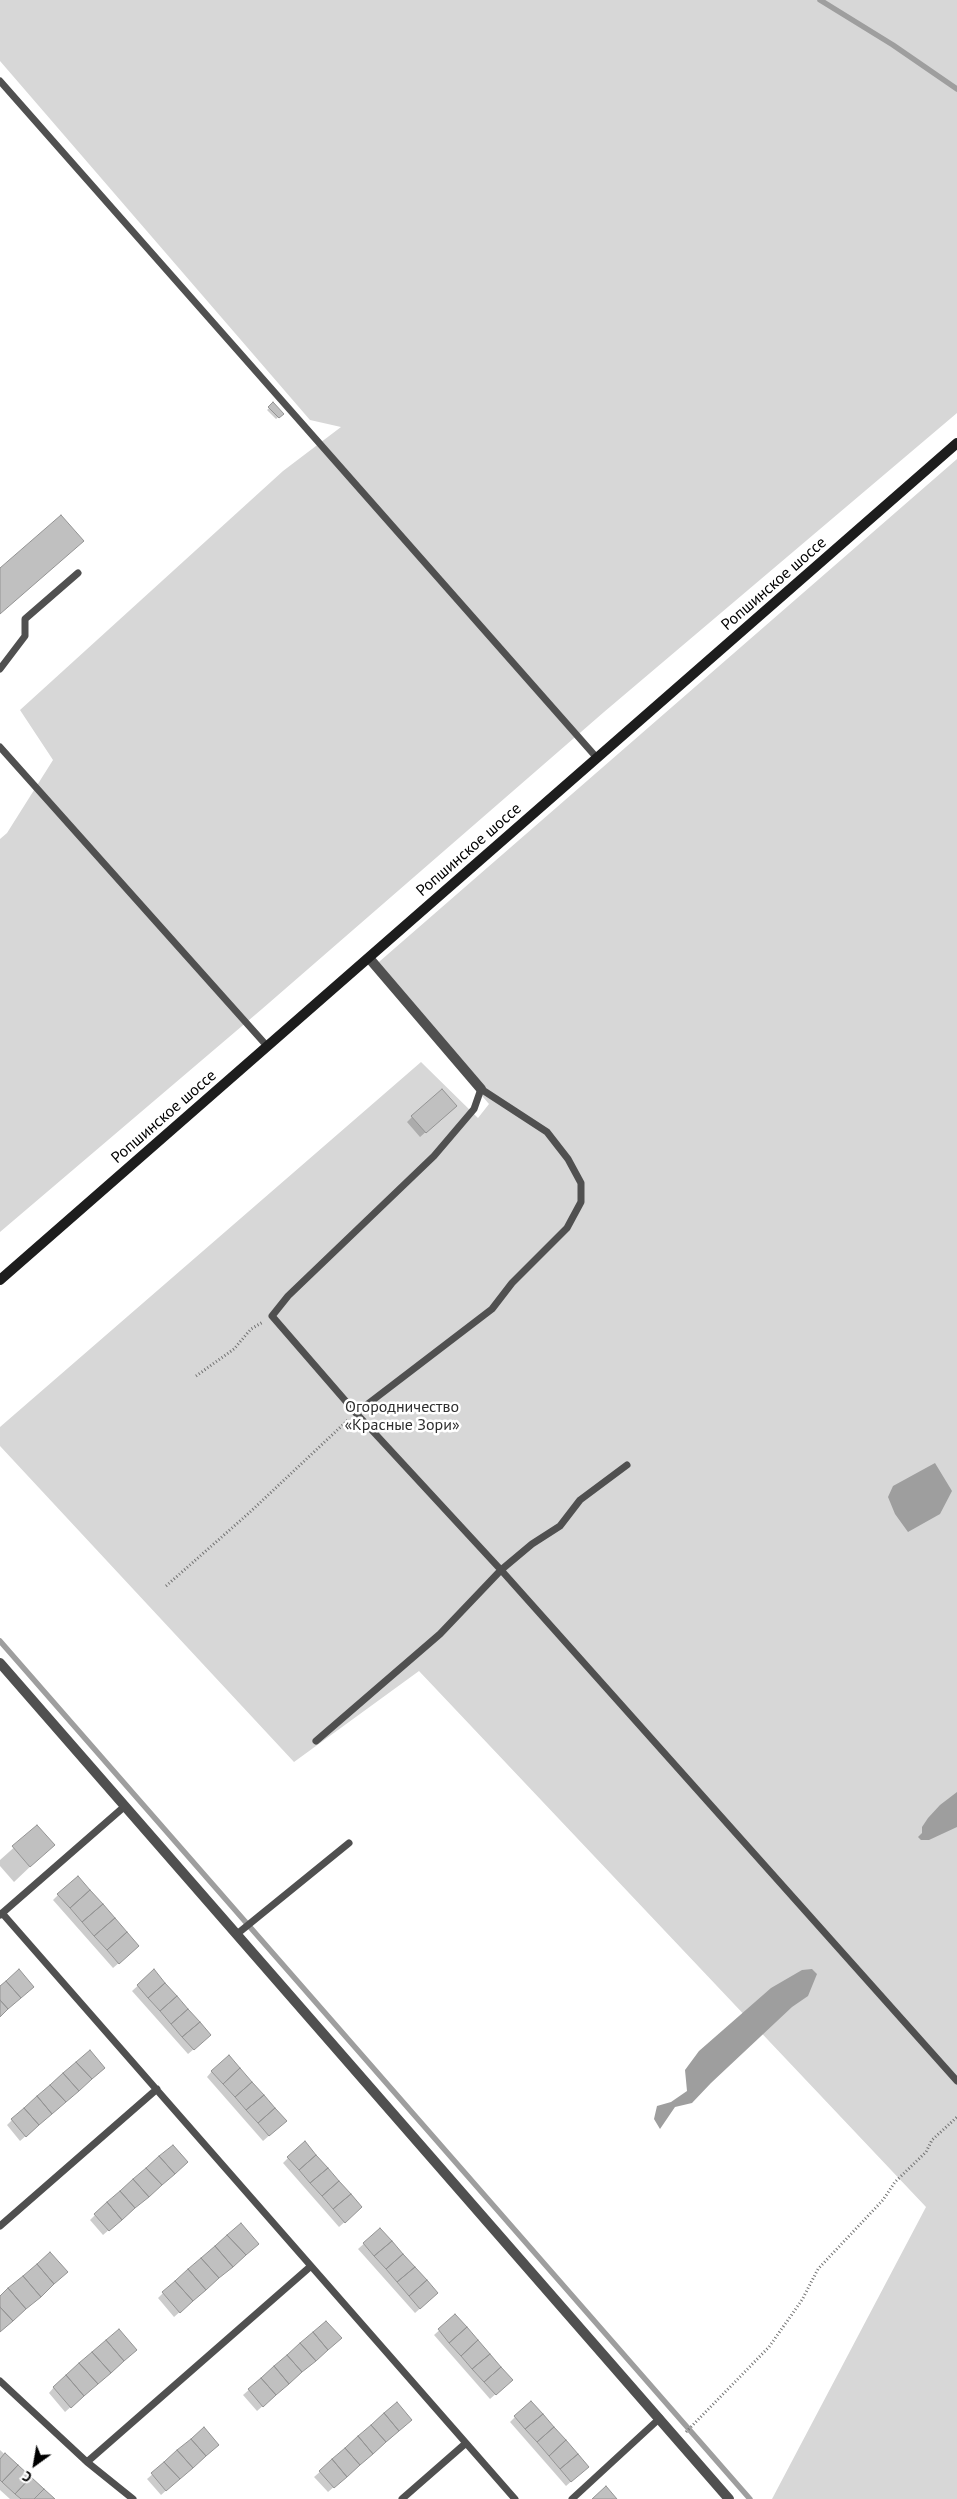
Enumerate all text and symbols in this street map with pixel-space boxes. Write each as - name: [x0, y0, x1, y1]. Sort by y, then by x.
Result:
- street label: Ропшинское шоссе: [718, 533, 830, 635]
- street label: Ропшинское шоссе: [413, 799, 525, 901]
- street label: Ропшинское шоссе: [108, 1066, 220, 1168]
- park label: Огородничество «Красные Зори»: [344, 1397, 460, 1435]
- north arrow: [10, 2439, 60, 2489]
- text: С: [19, 2467, 35, 2486]

